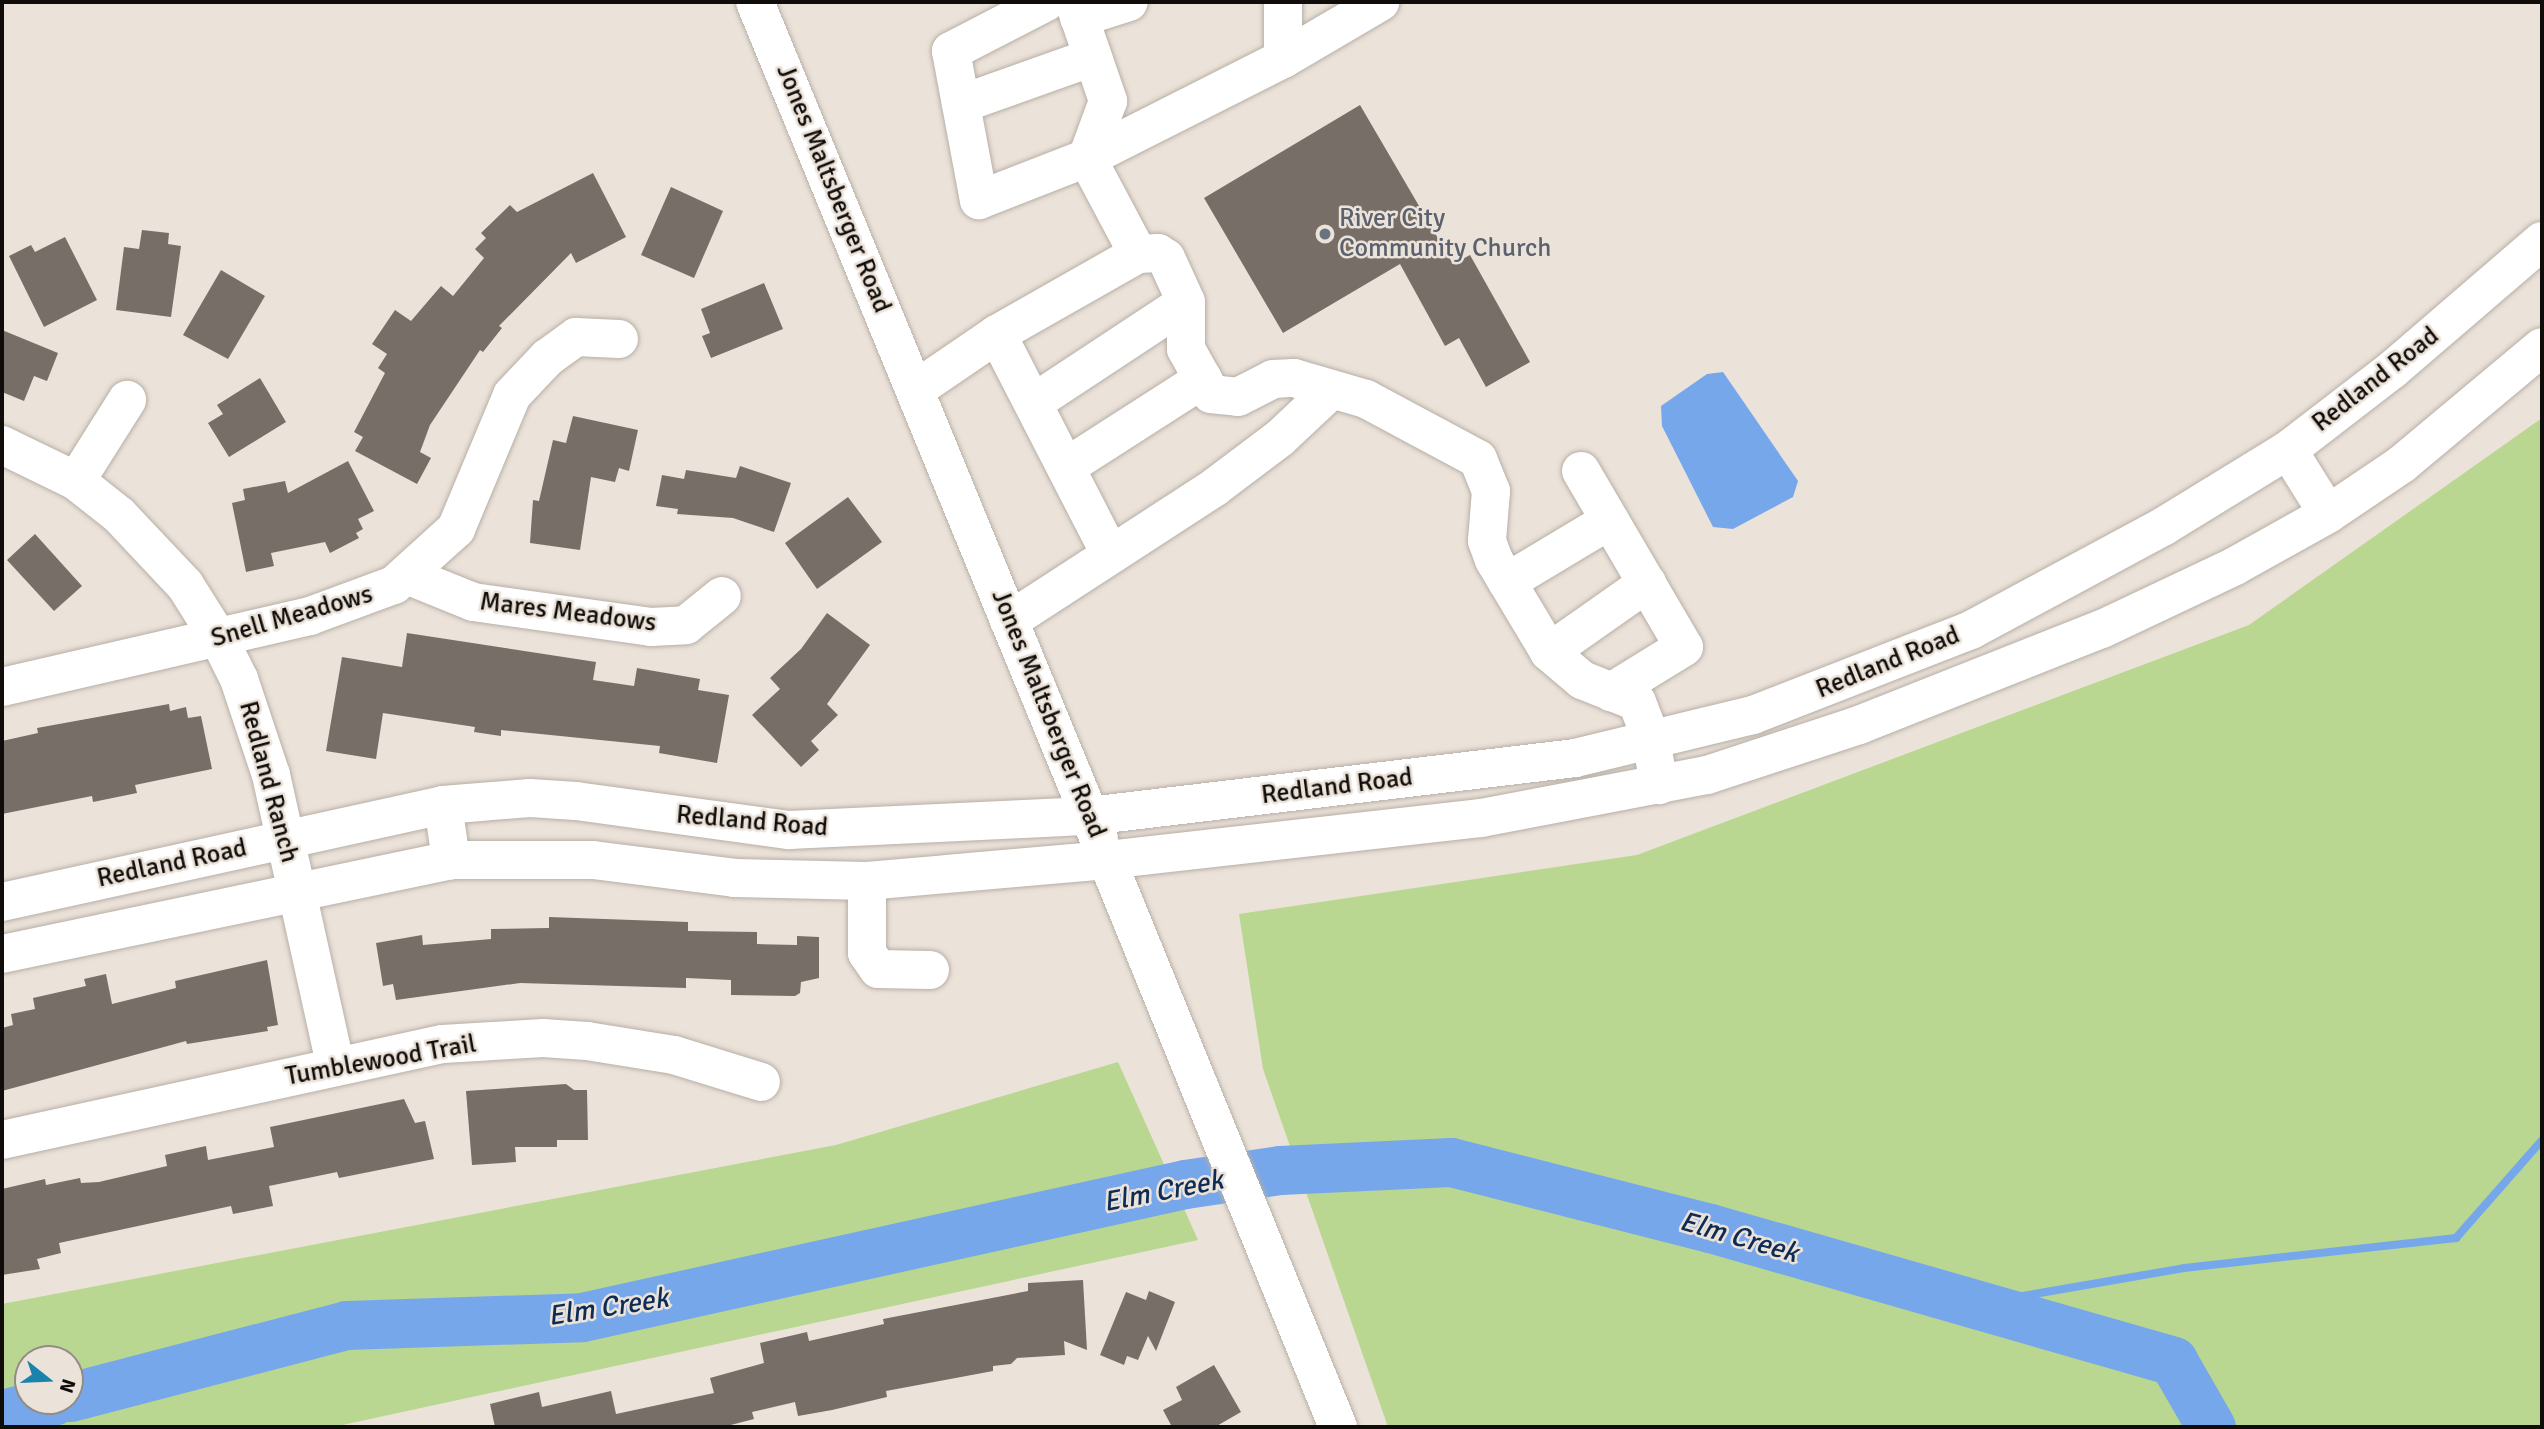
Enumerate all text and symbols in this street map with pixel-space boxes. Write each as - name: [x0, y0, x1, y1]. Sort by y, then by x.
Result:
- street label: Jones Maltsberger Road: [769, 60, 897, 318]
- place label: River City Community Church: [1339, 203, 1551, 264]
- marker: River City Community Church: [1317, 226, 1333, 242]
- street label: Redland Road: [2306, 321, 2446, 439]
- street label: Snell Meadows: [208, 579, 376, 655]
- street label: Jones Maltsberger Road: [984, 585, 1112, 843]
- street label: Mares Meadows: [478, 587, 658, 639]
- street label: Redland Road: [1812, 620, 1964, 706]
- street label: Redland Ranch: [231, 698, 305, 866]
- street label: Redland Road: [1260, 762, 1414, 812]
- street label: Redland Road: [675, 800, 829, 844]
- street label: Redland Road: [94, 833, 250, 895]
- street label: Tumblewood Trail: [283, 1029, 479, 1093]
- water label: Elm Creek: [1100, 1163, 1226, 1219]
- water label: Elm Creek: [1676, 1204, 1802, 1270]
- water label: Elm Creek: [545, 1281, 671, 1333]
- north arrow: [14, 1345, 84, 1415]
- text: N: [54, 1376, 81, 1396]

